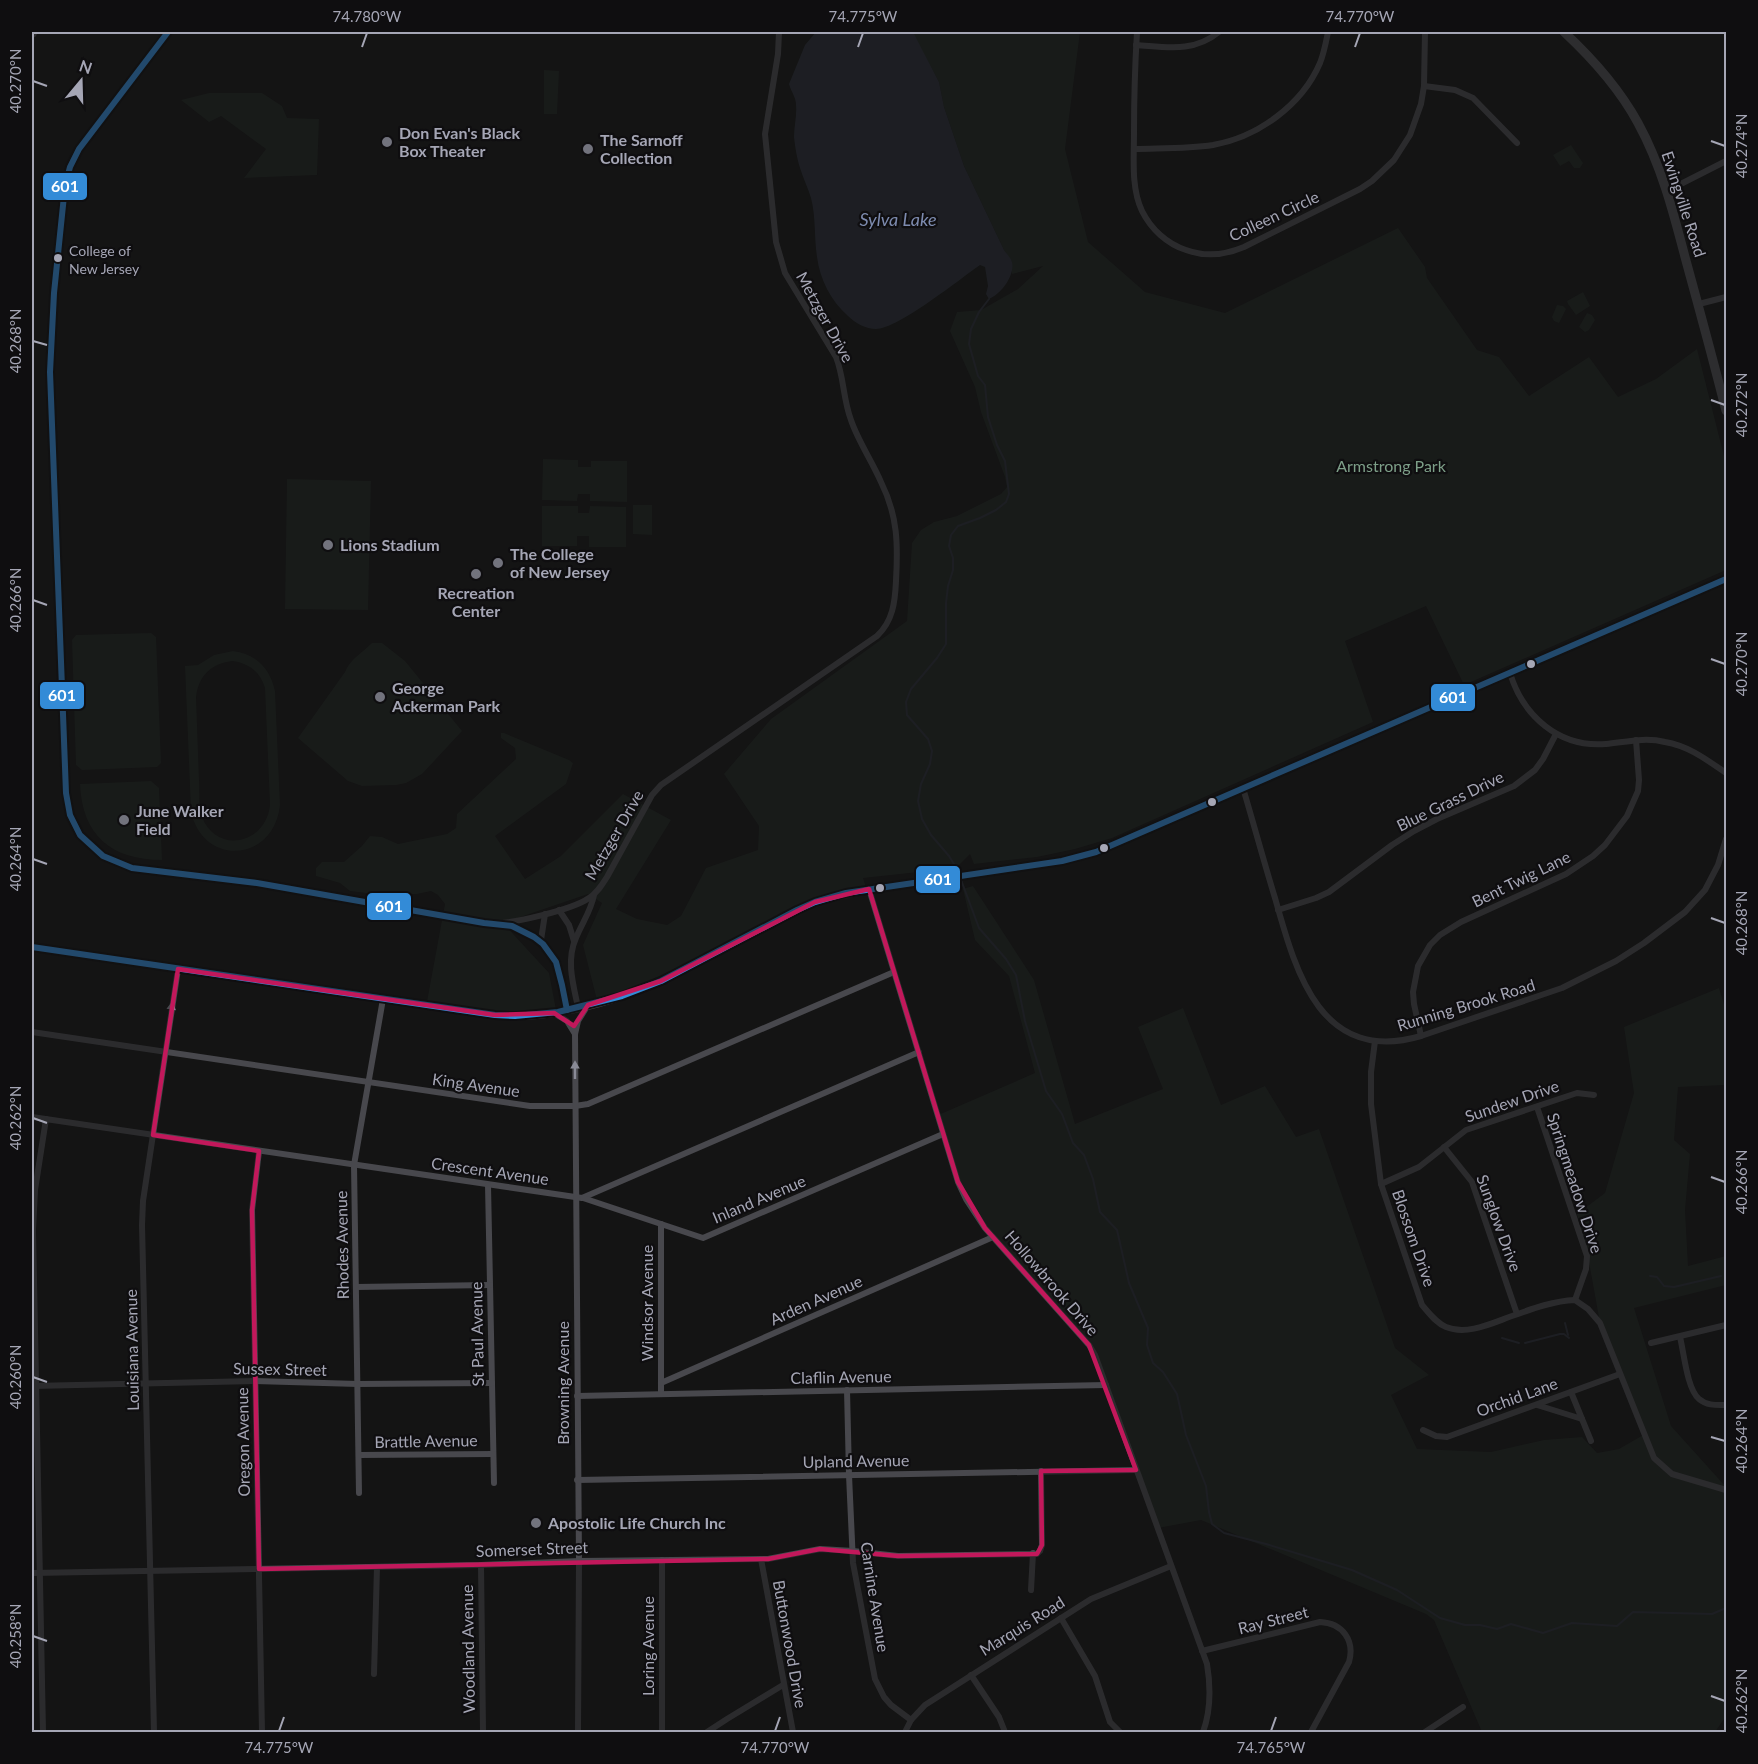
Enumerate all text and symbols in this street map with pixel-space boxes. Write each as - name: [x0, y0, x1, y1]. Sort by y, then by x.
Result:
- text: 74.780°W: [333, 7, 402, 25]
- text: 74.775°W: [829, 7, 898, 25]
- text: 74.770°W: [1326, 7, 1395, 25]
- text: 40.270°N: [6, 49, 24, 113]
- north arrow: [51, 51, 111, 111]
- text: N: [77, 55, 95, 77]
- text: 40.274°N: [1732, 114, 1750, 178]
- place label: Don Evan's Black Box Theater: [399, 123, 521, 160]
- place label: The Sarnoff Collection: [600, 130, 683, 167]
- marker: Don Evan's Black Box Theater: [380, 135, 394, 149]
- marker: The Sarnoff Collection: [581, 142, 595, 156]
- street label: Ewingville Road: [1658, 148, 1711, 259]
- line badge: 601: [42, 172, 88, 201]
- text: 601: [51, 176, 79, 195]
- street label: Colleen Circle: [1226, 186, 1322, 245]
- water label: Sylva Lake: [859, 208, 937, 230]
- place label: College of New Jersey: [69, 242, 140, 277]
- marker: College of New Jersey: [52, 252, 64, 264]
- street label: Metzger Drive: [793, 268, 858, 365]
- text: 40.268°N: [6, 309, 24, 373]
- text: 40.272°N: [1732, 373, 1750, 437]
- park label: Armstrong Park: [1336, 456, 1447, 475]
- place label: Lions Stadium: [340, 535, 440, 554]
- marker: Lions Stadium: [321, 538, 335, 552]
- place label: The College of New Jersey: [510, 544, 610, 581]
- marker: The College of New Jersey: [491, 556, 505, 570]
- marker: Recreation Center: [469, 567, 483, 581]
- text: 40.266°N: [6, 568, 24, 632]
- place label: Recreation Center: [438, 583, 514, 620]
- text: 40.270°N: [1732, 632, 1750, 696]
- unlabelled marker: [1525, 658, 1537, 670]
- place label: George Ackerman Park: [391, 678, 500, 715]
- line badge: 601: [39, 681, 85, 710]
- line badge: 601: [1430, 683, 1476, 712]
- text: 601: [48, 685, 76, 704]
- text: 601: [1439, 687, 1467, 706]
- marker: George Ackerman Park: [373, 690, 387, 704]
- street label: Blue Grass Drive: [1393, 766, 1506, 835]
- street label: Metzger Drive: [580, 787, 647, 883]
- unlabelled marker: [1206, 796, 1218, 808]
- place label: June Walker Field: [136, 801, 224, 838]
- marker: June Walker Field: [117, 813, 131, 827]
- text: 40.264°N: [6, 827, 24, 891]
- unlabelled marker: [1098, 842, 1110, 854]
- street label: Bent Twig Lane: [1468, 847, 1573, 911]
- line badge: 601: [915, 865, 961, 894]
- text: 601: [924, 869, 952, 888]
- unlabelled marker: [874, 882, 886, 894]
- text: 40.268°N: [1732, 891, 1750, 955]
- line badge: 601: [366, 892, 412, 921]
- text: 601: [375, 896, 403, 915]
- street label: Running Brook Road: [1395, 975, 1537, 1035]
- one-way arrow: [167, 1001, 176, 1020]
- one-way arrow: [570, 1061, 580, 1080]
- street label: King Avenue: [431, 1069, 521, 1100]
- street label: Sundew Drive: [1462, 1076, 1561, 1125]
- text: 40.262°N: [6, 1086, 24, 1150]
- street label: Springmeadow Drive: [1544, 1110, 1607, 1255]
- text: 40.266°N: [1732, 1150, 1750, 1214]
- street label: Crescent Avenue: [430, 1153, 550, 1188]
- street label: Inland Avenue: [709, 1170, 808, 1227]
- street label: Sunglow Drive: [1473, 1172, 1526, 1274]
- street label: Blossom Drive: [1389, 1187, 1440, 1289]
- street label: Rhodes Avenue: [331, 1190, 352, 1300]
- street label: Hollowbrook Drive: [1002, 1226, 1103, 1339]
- street label: Windsor Avenue: [637, 1245, 656, 1361]
- street label: Arden Avenue: [767, 1271, 865, 1328]
- street label: St Paul Avenue: [466, 1282, 487, 1387]
- street label: Louisiana Avenue: [121, 1289, 142, 1411]
- street label: Browning Avenue: [553, 1321, 572, 1445]
- text: 40.260°N: [6, 1345, 24, 1409]
- street label: Sussex Street: [233, 1358, 327, 1379]
- street label: Claflin Avenue: [790, 1366, 892, 1387]
- street label: Orchid Lane: [1474, 1373, 1560, 1420]
- street label: Oregon Avenue: [232, 1387, 253, 1497]
- text: 40.264°N: [1732, 1409, 1750, 1473]
- street label: Brattle Avenue: [374, 1430, 478, 1451]
- street label: Upland Avenue: [803, 1450, 909, 1471]
- place label: Apostolic Life Church Inc: [547, 1513, 726, 1532]
- marker: Apostolic Life Church Inc: [529, 1516, 543, 1530]
- street label: Somerset Street: [475, 1537, 589, 1560]
- street label: Carnine Avenue: [857, 1541, 894, 1653]
- street label: Buttonwood Drive: [770, 1578, 811, 1709]
- street label: Woodland Avenue: [457, 1584, 478, 1714]
- street label: Marquis Road: [976, 1592, 1068, 1659]
- street label: Loring Avenue: [638, 1596, 657, 1696]
- street label: Ray Street: [1236, 1602, 1310, 1637]
- text: 40.258°N: [6, 1604, 24, 1668]
- text: 40.262°N: [1732, 1669, 1750, 1733]
- text: 74.775°W: [245, 1738, 314, 1756]
- text: 74.770°W: [741, 1738, 810, 1756]
- text: 74.765°W: [1237, 1738, 1306, 1756]

